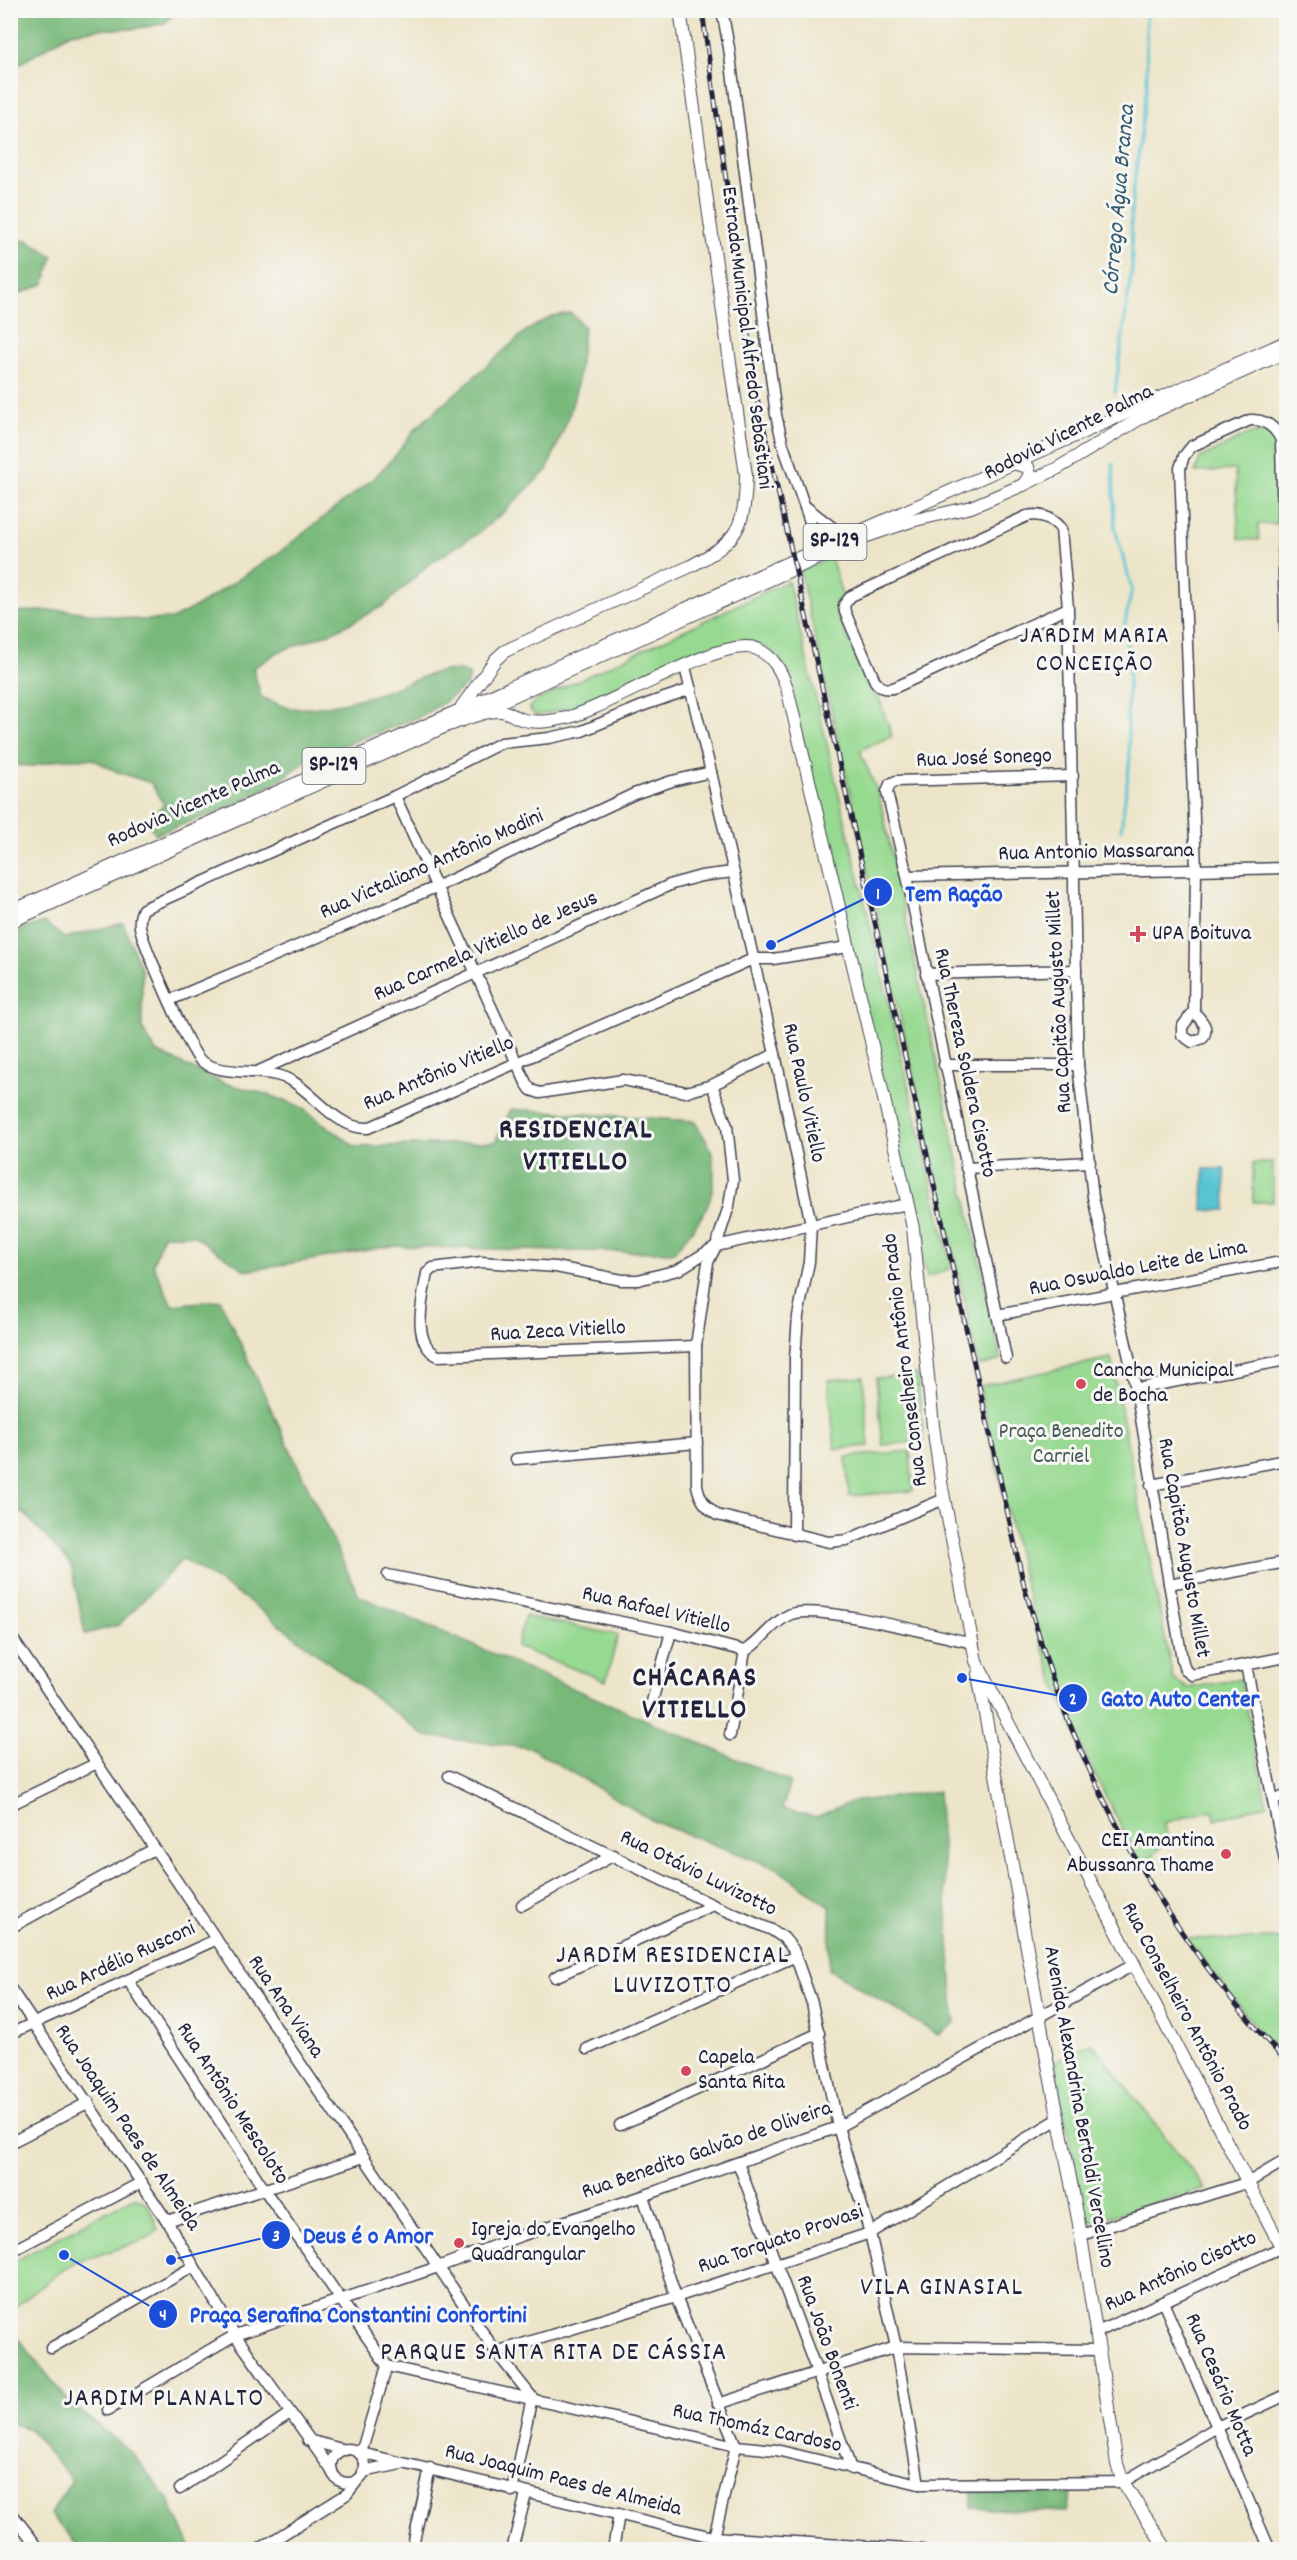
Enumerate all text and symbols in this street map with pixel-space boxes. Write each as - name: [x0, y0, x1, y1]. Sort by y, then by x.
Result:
- water label: Córrego Água Branca: [1095, 102, 1145, 297]
- street label: Estrada Municipal Alfredo Sebastiani: [712, 185, 780, 491]
- street label: Rodovia Vicente Palma: [979, 377, 1160, 489]
- road number: SP-129: [804, 524, 866, 560]
- district label: JARDIM MARIA CONCEIÇÃO: [1020, 620, 1170, 682]
- street label: Rua José Sonego: [916, 741, 1052, 777]
- road number: SP-129: [302, 748, 366, 784]
- street label: Rodovia Vicente Palma: [103, 753, 286, 857]
- street label: Rua Victaliano Antônio Modini: [315, 802, 549, 928]
- street label: Rua Antonio Massarana: [998, 836, 1195, 870]
- callout: Tem Ração: [863, 871, 1014, 913]
- text: Tem Ração: [905, 879, 1003, 913]
- street label: Rua Carmela Vitiello de Jesus: [369, 883, 603, 1011]
- text: 1: [876, 883, 880, 908]
- street label: Rua Capitão Augusto Millet: [1039, 890, 1081, 1114]
- place label: UPA Boituva: [1152, 919, 1252, 950]
- marker: UPA Boituva: [1129, 925, 1147, 943]
- street label: Rua Thereza Soldera Cisotto: [925, 945, 1003, 1181]
- street label: Rua Paulo Vitiello: [773, 1020, 833, 1166]
- street label: Rua Antônio Vitiello: [359, 1028, 519, 1120]
- district label: RESIDENCIAL VITIELLO: [499, 1112, 653, 1184]
- street label: Rua Conselheiro Antônio Prado: [875, 1232, 937, 1488]
- street label: Rua Oswaldo Leite de Lima: [1026, 1233, 1250, 1305]
- street label: Rua Zeca Vitiello: [489, 1313, 627, 1351]
- place label: Cancha Municipal de Bocha: [1093, 1356, 1234, 1412]
- marker: Cancha Municipal de Bocha: [1074, 1377, 1088, 1391]
- park label: Praça Benedito Carriel: [999, 1417, 1123, 1473]
- street label: Rua Capitão Augusto Millet: [1148, 1436, 1218, 1660]
- street label: Rua Rafael Vitiello: [579, 1579, 733, 1643]
- district label: CHÁCARAS VITIELLO: [632, 1660, 758, 1732]
- callout: Gato Auto Center: [1058, 1677, 1271, 1719]
- text: Gato Auto Center: [1101, 1684, 1260, 1718]
- text: 2: [1069, 1688, 1077, 1713]
- street label: Rua Otávio Luvizotto: [614, 1823, 782, 1925]
- place label: CEI Amantina Abussanra Thame: [1066, 1826, 1215, 1882]
- marker: CEI Amantina Abussanra Thame: [1219, 1847, 1233, 1861]
- street label: Rua Conselheiro Antônio Prado: [1112, 1897, 1260, 2137]
- street label: Rua Ardélio Rusconi: [41, 1914, 201, 2010]
- district label: JARDIM RESIDENCIAL LUVIZOTTO: [556, 1938, 790, 2005]
- street label: Avenida Alexandrina Bertoldi Vercellino: [1034, 1944, 1122, 2270]
- street label: Rua Ana Viana: [239, 1949, 331, 2065]
- street label: Rua Antônio Mescoloto: [168, 2017, 296, 2191]
- street label: Rua Joaquim Paes de Almeida: [46, 2019, 208, 2238]
- place label: Capela Santa Rita: [698, 2043, 786, 2099]
- marker: Capela Santa Rita: [679, 2064, 693, 2078]
- street label: Rua Benedito Galvão de Oliveira: [578, 2093, 837, 2208]
- street label: Rua Torquato Provasi: [694, 2197, 868, 2283]
- callout: Deus é o Amor: [261, 2214, 445, 2256]
- place label: Igreja do Evangelho Quadrangular: [471, 2215, 636, 2271]
- text: Deus é o Amor: [303, 2221, 434, 2255]
- street label: Rua Antônio Cisotto: [1100, 2223, 1262, 2321]
- text: 3: [272, 2225, 280, 2250]
- marker: Igreja do Evangelho Quadrangular: [452, 2236, 466, 2250]
- district label: VILA GINASIAL: [860, 2270, 1024, 2307]
- street label: Rua João Bonenti: [787, 2271, 865, 2415]
- callout: Praça Serafina Constantini Confortini: [148, 2293, 539, 2335]
- text: Praça Serafina Constantini Confortini: [189, 2300, 527, 2334]
- text: 4: [159, 2304, 167, 2329]
- street label: Rua Cesário Motta: [1176, 2309, 1264, 2462]
- district label: PARQUE SANTA RITA DE CÁSSIA: [380, 2335, 728, 2372]
- district label: JARDIM PLANALTO: [63, 2381, 265, 2418]
- street label: Rua Thomáz Cardoso: [670, 2396, 844, 2462]
- street label: Rua Joaquim Paes de Almeida: [441, 2437, 685, 2526]

